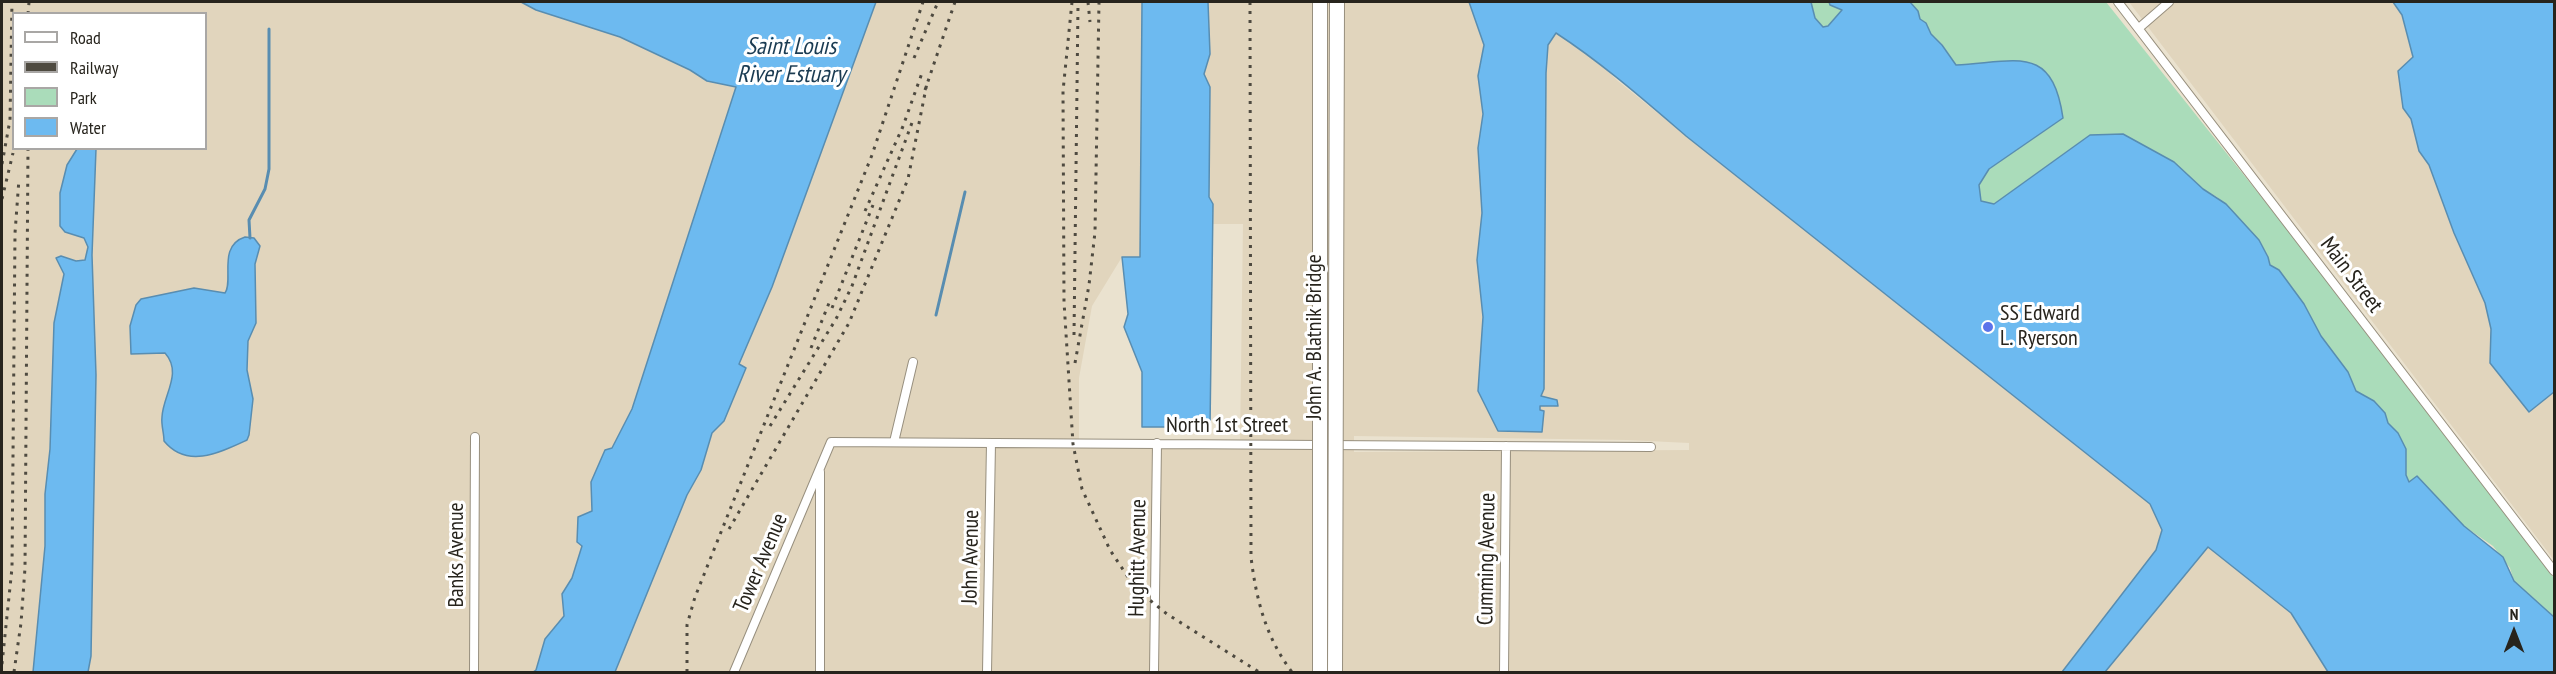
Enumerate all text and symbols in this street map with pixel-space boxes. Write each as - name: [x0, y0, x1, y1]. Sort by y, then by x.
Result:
- legend: [12, 12, 207, 150]
- text: Road: [70, 26, 101, 49]
- water label: Saint Louis River Estuary: [737, 33, 845, 89]
- text: Railway: [70, 56, 119, 79]
- text: Park: [70, 86, 97, 109]
- text: Water: [70, 116, 106, 139]
- street label: Main Street: [2314, 232, 2388, 318]
- street label: John A. Blatnik Bridge: [1302, 254, 1328, 420]
- place label: SS Edward L. Ryerson: [2000, 301, 2080, 352]
- marker: SS Edward L. Ryerson: [1981, 320, 1995, 334]
- street label: North 1st Street: [1166, 413, 1288, 439]
- street label: Cumming Avenue: [1473, 493, 1501, 625]
- street label: Hughitt Avenue: [1124, 499, 1152, 617]
- street label: Banks Avenue: [444, 502, 470, 608]
- street label: Tower Avenue: [728, 509, 794, 617]
- street label: John Avenue: [957, 510, 985, 604]
- north arrow: [2484, 602, 2544, 662]
- text: N: [2510, 604, 2518, 624]

